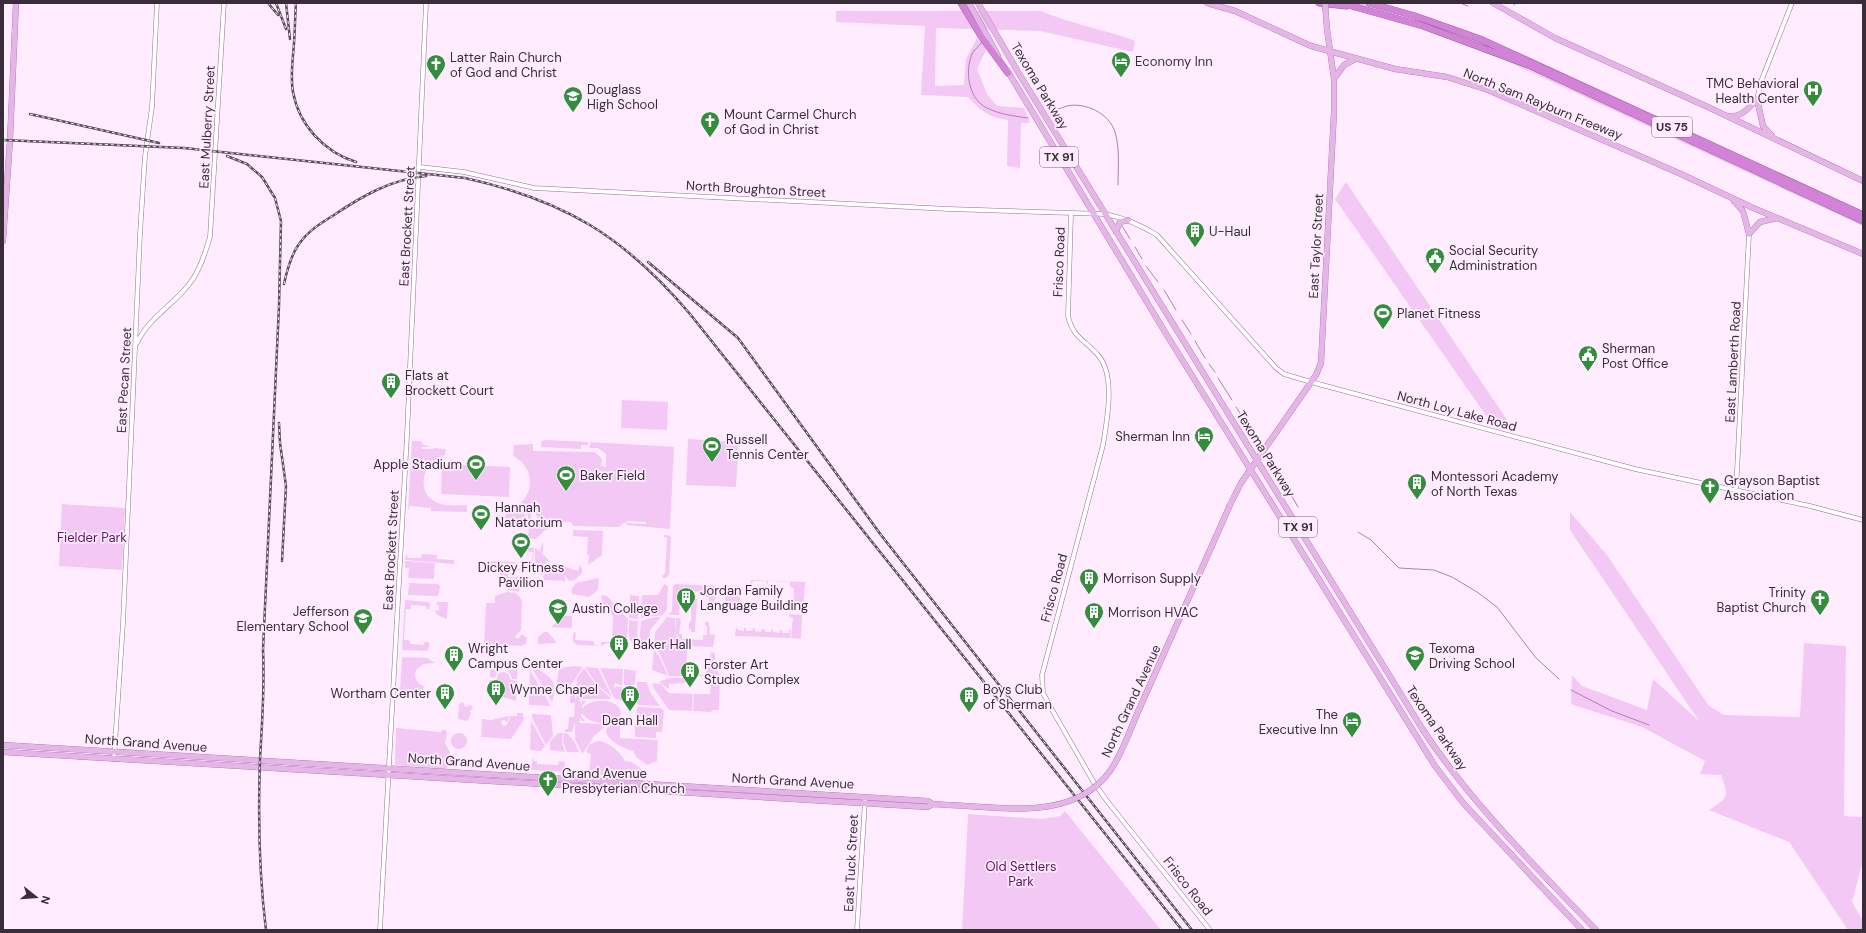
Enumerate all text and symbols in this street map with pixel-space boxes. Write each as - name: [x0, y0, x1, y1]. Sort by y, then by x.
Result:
- street label: Texoma Parkway: [1007, 39, 1073, 133]
- place label: Latter Rain Church of God and Christ: [450, 49, 562, 81]
- hotel icon: Economy Inn: [1110, 50, 1132, 78]
- church icon: Latter Rain Church of God and Christ: [425, 53, 447, 81]
- place label: Economy Inn: [1135, 53, 1213, 70]
- street label: North Sam Rayburn Freeway: [1461, 64, 1625, 144]
- street label: East Mulberry Street: [195, 65, 219, 189]
- place label: TMC Behavioral Health Center: [1706, 75, 1799, 107]
- hospital icon: TMC Behavioral Health Center: [1802, 79, 1824, 107]
- place label: Douglass High School: [587, 81, 658, 113]
- school or university icon: Douglass High School: [562, 85, 584, 113]
- place label: Mount Carmel Church of God in Christ: [724, 106, 856, 138]
- church icon: Mount Carmel Church of God in Christ: [699, 110, 721, 138]
- road number: US 75: [1652, 117, 1692, 137]
- road number: TX 91: [1040, 147, 1078, 167]
- street label: East Brockett Street: [395, 165, 419, 287]
- street label: North Broughton Street: [686, 177, 826, 201]
- street label: East Taylor Street: [1305, 193, 1327, 299]
- building icon: U-Haul: [1184, 220, 1206, 248]
- place label: U-Haul: [1209, 223, 1251, 240]
- street label: Frisco Road: [1049, 227, 1069, 297]
- place label: Social Security Administration: [1449, 242, 1538, 274]
- public building icon: Social Security Administration: [1424, 246, 1446, 274]
- street label: East Lamberth Road: [1721, 301, 1745, 423]
- sports icon: Planet Fitness: [1372, 302, 1394, 330]
- place label: Planet Fitness: [1397, 305, 1481, 322]
- street label: East Pecan Street: [113, 327, 135, 433]
- place label: Sherman Post Office: [1602, 340, 1668, 372]
- public building icon: Sherman Post Office: [1577, 344, 1599, 372]
- place label: Flats at Brockett Court: [405, 367, 494, 399]
- building icon: Flats at Brockett Court: [380, 371, 402, 399]
- street label: North Loy Lake Road: [1395, 387, 1519, 435]
- street label: Texoma Parkway: [1233, 408, 1299, 500]
- hotel icon: Sherman Inn: [1193, 425, 1215, 453]
- place label: Sherman Inn: [1115, 428, 1190, 445]
- place label: Russell Tennis Center: [726, 431, 809, 463]
- sports icon: Russell Tennis Center: [701, 435, 723, 463]
- sports icon: Apple Stadium: [465, 453, 487, 481]
- place label: Apple Stadium: [373, 456, 462, 473]
- sports icon: Baker Field: [555, 464, 577, 492]
- place label: Baker Field: [580, 467, 645, 484]
- place label: Montessori Academy of North Texas: [1431, 468, 1559, 500]
- building icon: Montessori Academy of North Texas: [1406, 472, 1428, 500]
- place label: Grayson Baptist Association: [1724, 472, 1820, 504]
- church icon: Grayson Baptist Association: [1699, 476, 1721, 504]
- street label: East Brockett Street: [379, 489, 403, 611]
- place label: Hannah Natatorium: [495, 499, 562, 531]
- sports icon: Hannah Natatorium: [470, 503, 492, 531]
- road number: TX 91: [1279, 517, 1317, 537]
- park label: Fielder Park: [57, 529, 127, 546]
- sports icon: Dickey Fitness Pavilion: [510, 531, 532, 559]
- street label: Frisco Road: [1037, 552, 1071, 624]
- place label: Dickey Fitness Pavilion: [478, 559, 564, 591]
- building icon: Morrison Supply: [1078, 567, 1100, 595]
- place label: Morrison Supply: [1103, 570, 1201, 587]
- place label: Jordan Family Language Building: [700, 582, 808, 614]
- place label: Trinity Baptist Church: [1716, 584, 1806, 616]
- building icon: Jordan Family Language Building: [675, 586, 697, 614]
- church icon: Trinity Baptist Church: [1809, 588, 1831, 616]
- school or university icon: Austin College: [547, 597, 569, 625]
- place label: Austin College: [572, 600, 658, 617]
- building icon: Morrison HVAC: [1083, 601, 1105, 629]
- place label: Jefferson Elementary School: [237, 603, 349, 635]
- place label: Morrison HVAC: [1108, 604, 1198, 621]
- school or university icon: Jefferson Elementary School: [352, 607, 374, 635]
- building icon: Baker Hall: [608, 633, 630, 661]
- place label: Baker Hall: [633, 636, 691, 653]
- place label: Wright Campus Center: [468, 640, 563, 672]
- place label: Texoma Driving School: [1429, 640, 1515, 672]
- street label: North Grand Avenue: [1097, 642, 1165, 760]
- building icon: Wright Campus Center: [443, 644, 465, 672]
- school or university icon: Texoma Driving School: [1404, 644, 1426, 672]
- place label: Forster Art Studio Complex: [704, 656, 800, 688]
- building icon: Forster Art Studio Complex: [679, 660, 701, 688]
- building icon: Wynne Chapel: [485, 678, 507, 706]
- place label: Wynne Chapel: [510, 681, 598, 698]
- place label: Boys Club of Sherman: [983, 681, 1052, 713]
- building icon: Wortham Center: [434, 682, 456, 710]
- street label: Texoma Parkway: [1402, 682, 1472, 774]
- building icon: Dean Hall: [619, 684, 641, 712]
- place label: Wortham Center: [331, 685, 431, 702]
- building icon: Boys Club of Sherman: [958, 685, 980, 713]
- place label: The Executive Inn: [1259, 706, 1338, 738]
- hotel icon: The Executive Inn: [1341, 710, 1363, 738]
- place label: Dean Hall: [602, 712, 658, 729]
- street label: North Grand Avenue: [84, 730, 208, 756]
- street label: North Grand Avenue: [407, 749, 531, 775]
- place label: Grand Avenue Presbyterian Church: [562, 765, 685, 797]
- church icon: Grand Avenue Presbyterian Church: [537, 769, 559, 797]
- street label: North Grand Avenue: [731, 769, 855, 793]
- street label: East Tuck Street: [840, 814, 862, 912]
- street label: Frisco Road: [1160, 853, 1216, 919]
- park label: Old Settlers Park: [985, 858, 1057, 890]
- north arrow: [16, 877, 56, 917]
- text: N: [38, 894, 53, 906]

